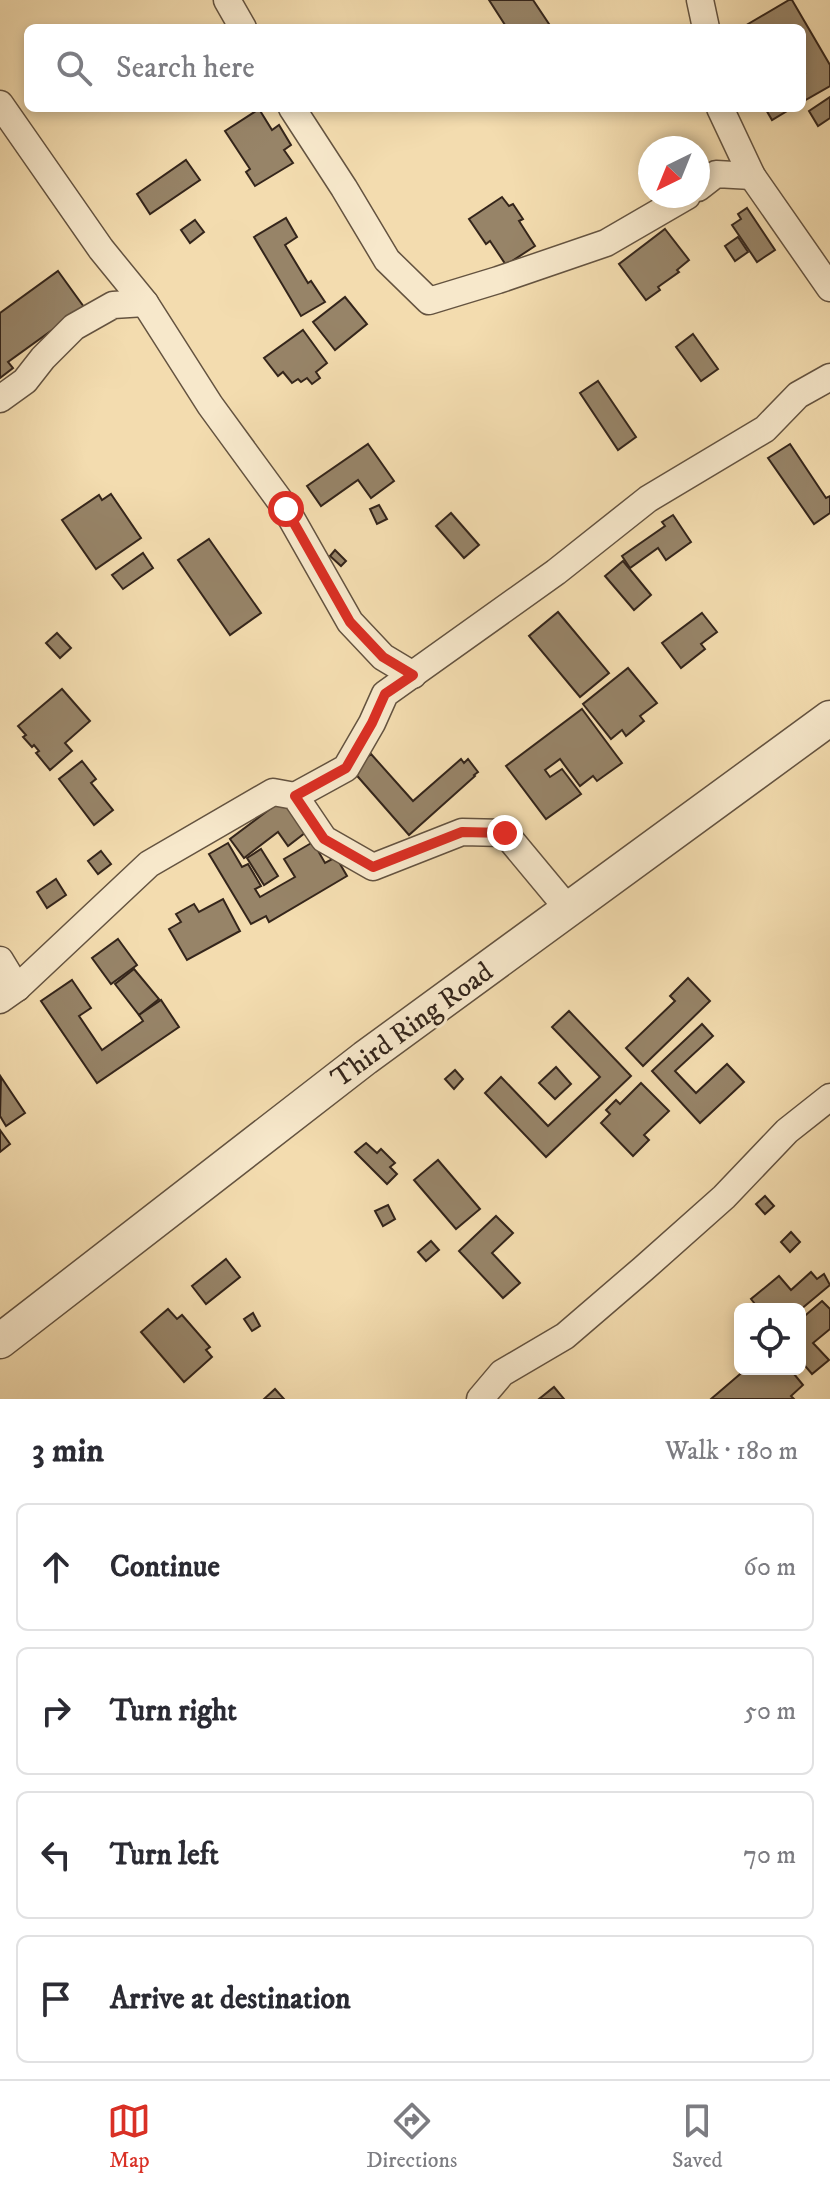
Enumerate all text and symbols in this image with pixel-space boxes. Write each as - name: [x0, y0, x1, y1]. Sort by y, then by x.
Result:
- search box: [24, 24, 806, 112]
- icon: search: [52, 46, 96, 90]
- text: Search here: [116, 50, 255, 87]
- north arrow: [638, 136, 710, 208]
- route start: [268, 491, 304, 527]
- route end: [487, 815, 523, 851]
- street label: Third Ring Road: [324, 955, 500, 1095]
- map controls: [734, 1303, 806, 1375]
- button: locate: [734, 1303, 806, 1375]
- text: 3 min: [32, 1430, 104, 1472]
- text: Walk · 180 m: [665, 1435, 798, 1468]
- icon: ahead: [34, 1545, 78, 1589]
- text: Continue: [110, 1549, 220, 1586]
- text: 60 m: [743, 1551, 796, 1584]
- icon: right: [34, 1689, 78, 1733]
- text: Turn right: [110, 1693, 237, 1730]
- text: 50 m: [744, 1695, 796, 1728]
- icon: left: [34, 1833, 78, 1877]
- text: Turn left: [110, 1837, 219, 1874]
- text: 70 m: [743, 1839, 796, 1872]
- icon: arrive: [34, 1977, 78, 2021]
- text: Arrive at destination: [110, 1981, 351, 2018]
- tab: Map: [107, 2099, 151, 2174]
- tab: Directions: [366, 2099, 457, 2174]
- tab: Saved: [672, 2099, 723, 2174]

